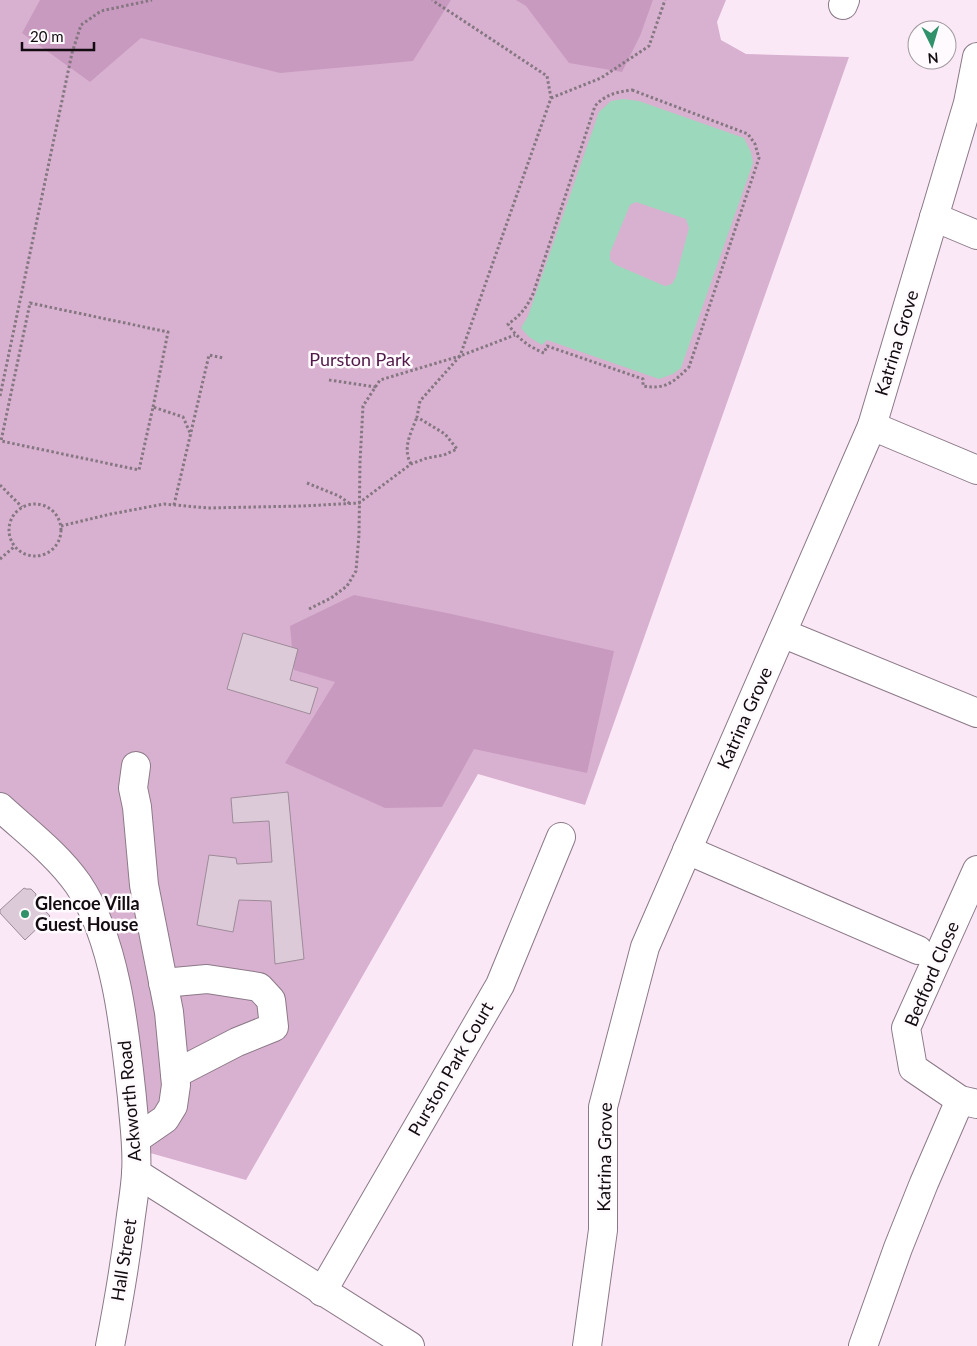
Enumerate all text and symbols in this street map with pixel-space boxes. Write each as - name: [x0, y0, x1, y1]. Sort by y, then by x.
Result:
- scale bar: [22, 20, 95, 52]
- north arrow: [907, 20, 957, 70]
- text: 20 m: [30, 27, 64, 45]
- text: N: [927, 50, 939, 67]
- street label: Katrina Grove: [870, 287, 923, 398]
- park label: Purston Park: [309, 348, 412, 370]
- street label: Katrina Grove: [712, 663, 776, 772]
- place label: Glencoe Villa Guest House: [35, 892, 140, 935]
- marker: Glencoe Villa Guest House: [19, 908, 31, 920]
- street label: Bedford Close: [899, 918, 963, 1029]
- street label: Purston Park Court: [403, 997, 498, 1139]
- street label: Ackworth Road: [113, 1040, 145, 1163]
- street label: Katrina Grove: [592, 1102, 616, 1212]
- street label: Hall Street: [106, 1217, 140, 1303]

